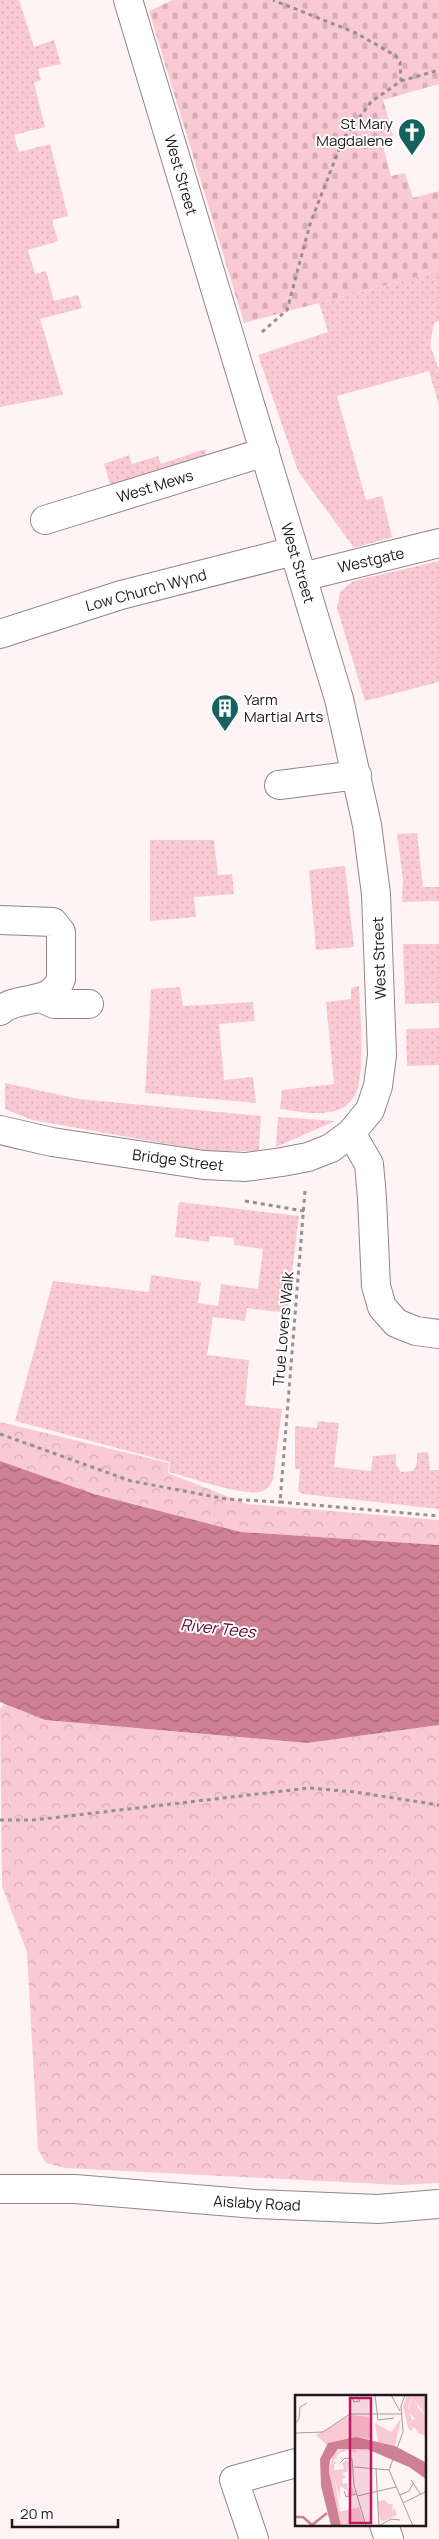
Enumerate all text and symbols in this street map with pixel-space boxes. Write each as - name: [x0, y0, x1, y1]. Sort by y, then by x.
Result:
- place label: St Mary Magdalene: [316, 113, 393, 151]
- church icon: St Mary Magdalene: [397, 117, 427, 156]
- street label: West Street: [159, 132, 203, 218]
- street label: West Mews: [114, 464, 196, 508]
- street label: West Street: [276, 520, 320, 606]
- street label: Westgate: [336, 542, 406, 578]
- street label: Low Church Wynd: [83, 564, 209, 616]
- place label: Yarm Martial Arts: [244, 689, 324, 727]
- building icon: Yarm Martial Arts: [210, 693, 240, 732]
- street label: West Street: [367, 916, 391, 1000]
- street label: Bridge Street: [131, 1144, 225, 1176]
- street label: True Lovers Walk: [268, 1270, 299, 1387]
- water label: River Tees: [179, 1613, 258, 1643]
- street label: Aislaby Road: [213, 2190, 301, 2216]
- inset map: [295, 2395, 426, 2526]
- scale bar: [12, 2496, 119, 2528]
- text: 20 m: [20, 2503, 53, 2524]

